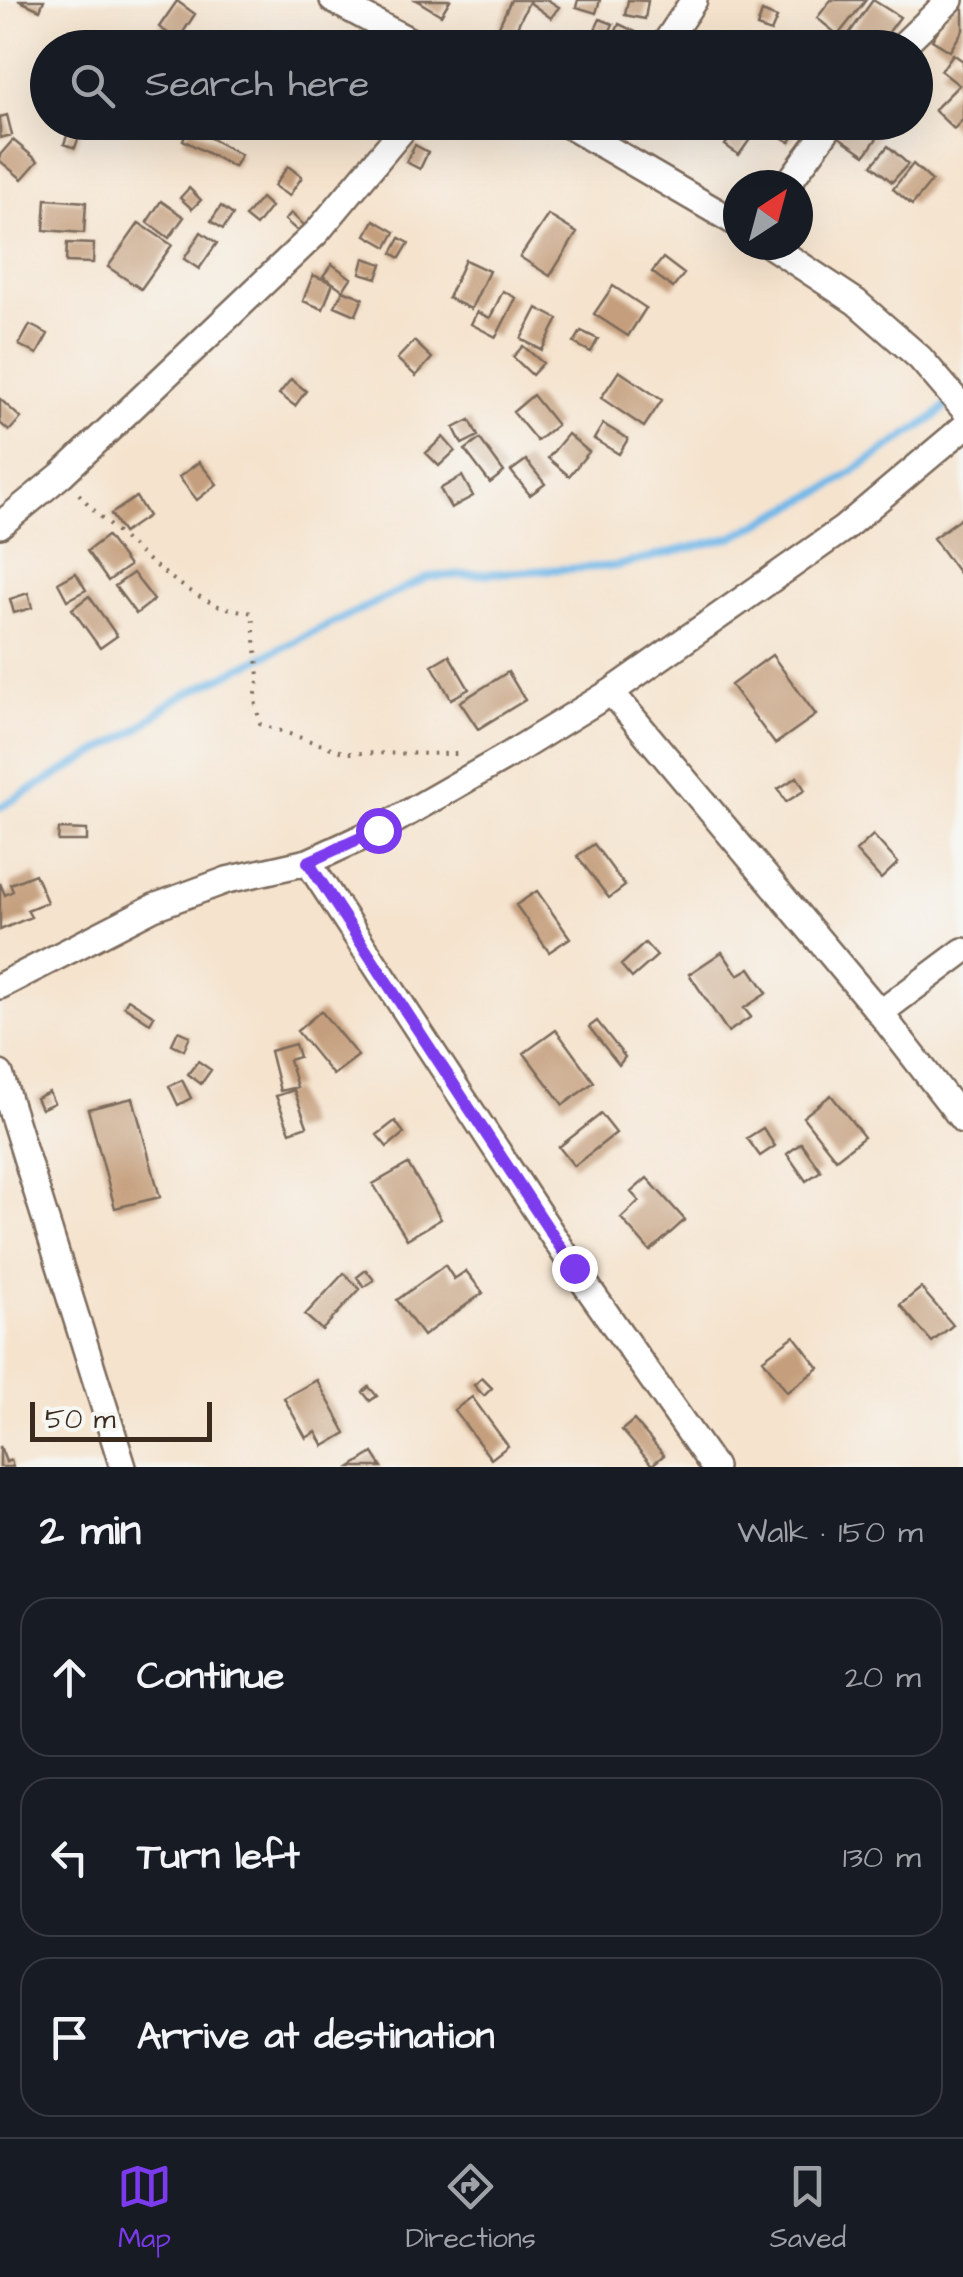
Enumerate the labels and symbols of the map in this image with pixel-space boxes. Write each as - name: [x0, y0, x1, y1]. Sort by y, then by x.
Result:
- north arrow: [723, 170, 813, 260]
- route start: [356, 808, 402, 854]
- route end: [552, 1246, 598, 1292]
- scale bar: [30, 1397, 212, 1442]

